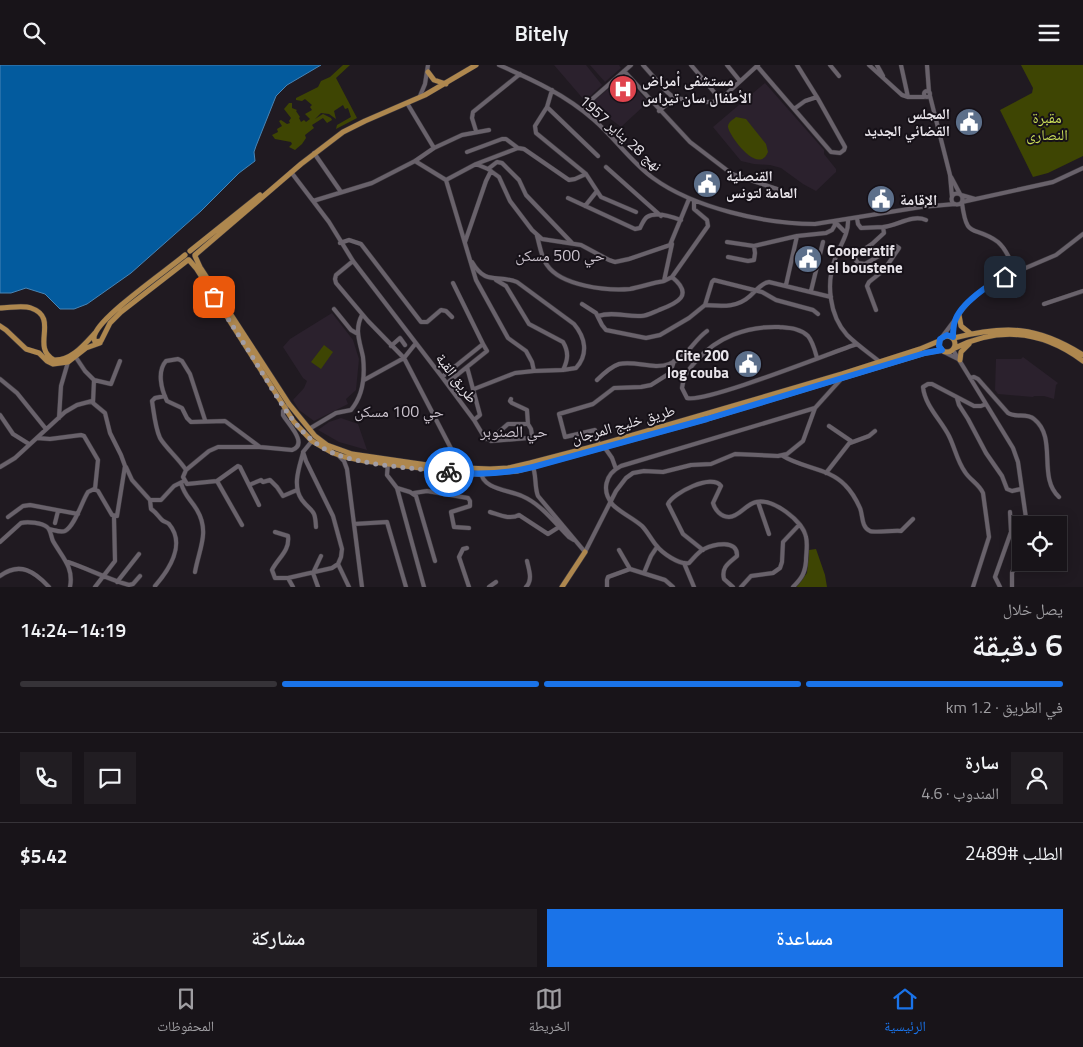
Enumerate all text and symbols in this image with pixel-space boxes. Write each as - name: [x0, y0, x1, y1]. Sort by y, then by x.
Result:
- text: Bitely: [514, 16, 569, 50]
- icon: search: [20, 19, 48, 47]
- icon: menu: [1035, 19, 1063, 47]
- place label: مستشفى أمراض الأطفال سان تيراس: [642, 69, 752, 109]
- hospital icon: مستشفى أمراض الأطفال سان تيراس: [608, 74, 638, 104]
- street label: نهج 28 يناير 1957: [574, 89, 668, 177]
- place label: المجلس القضائي الجديد: [864, 102, 950, 142]
- park label: مقبرة النصارى: [1026, 106, 1068, 146]
- public building icon: المجلس القضائي الجديد: [954, 107, 984, 137]
- place label: القنصلية العامة لتونس: [726, 164, 798, 204]
- public building icon: القنصلية العامة لتونس: [692, 169, 722, 199]
- public building icon: الإقامة: [866, 184, 896, 214]
- place label: الإقامة: [900, 188, 937, 211]
- place label: Cooperatif el boustene: [827, 239, 903, 279]
- district label: حي 500 مسكن: [515, 243, 605, 268]
- public building icon: Cooperatif el boustene: [793, 244, 823, 274]
- pin: [984, 256, 1026, 298]
- icon: home: [991, 263, 1019, 291]
- pin: [193, 276, 235, 318]
- icon: bag: [200, 283, 228, 311]
- place label: Cite 200 log couba: [667, 344, 730, 384]
- street label: طريق القبة: [430, 348, 484, 408]
- public building icon: Cite 200 log couba: [733, 349, 763, 379]
- street label: طريق خليج المرجان: [568, 398, 678, 450]
- district label: حي 100 مسكن: [354, 399, 444, 424]
- district label: حي الصنوبر: [479, 419, 548, 444]
- courier: [424, 447, 474, 497]
- icon: bike: [435, 458, 463, 486]
- map controls: [1012, 516, 1067, 571]
- button: locate: [1012, 516, 1067, 571]
- text: يصل خلال: [1003, 597, 1063, 621]
- text: 14:19–14:24: [20, 615, 126, 644]
- text: 6 دقيقة: [972, 620, 1063, 668]
- text: في الطريق · 1.2 km: [946, 695, 1063, 719]
- text: سارة: [965, 747, 999, 776]
- button: phone: [20, 752, 72, 804]
- button: chat: [84, 752, 136, 804]
- button: person: [1011, 752, 1063, 804]
- text: المندوب · 4.6: [921, 781, 999, 805]
- text: الطلب #2489: [965, 838, 1063, 867]
- text: $5.42: [20, 841, 67, 870]
- button: مشاركة: [20, 909, 537, 967]
- button: مساعدة: [547, 909, 1063, 967]
- tab: المحفوظات: [157, 985, 214, 1040]
- tab: الخريطة: [529, 985, 570, 1040]
- tab: الرئيسية: [884, 985, 926, 1040]

